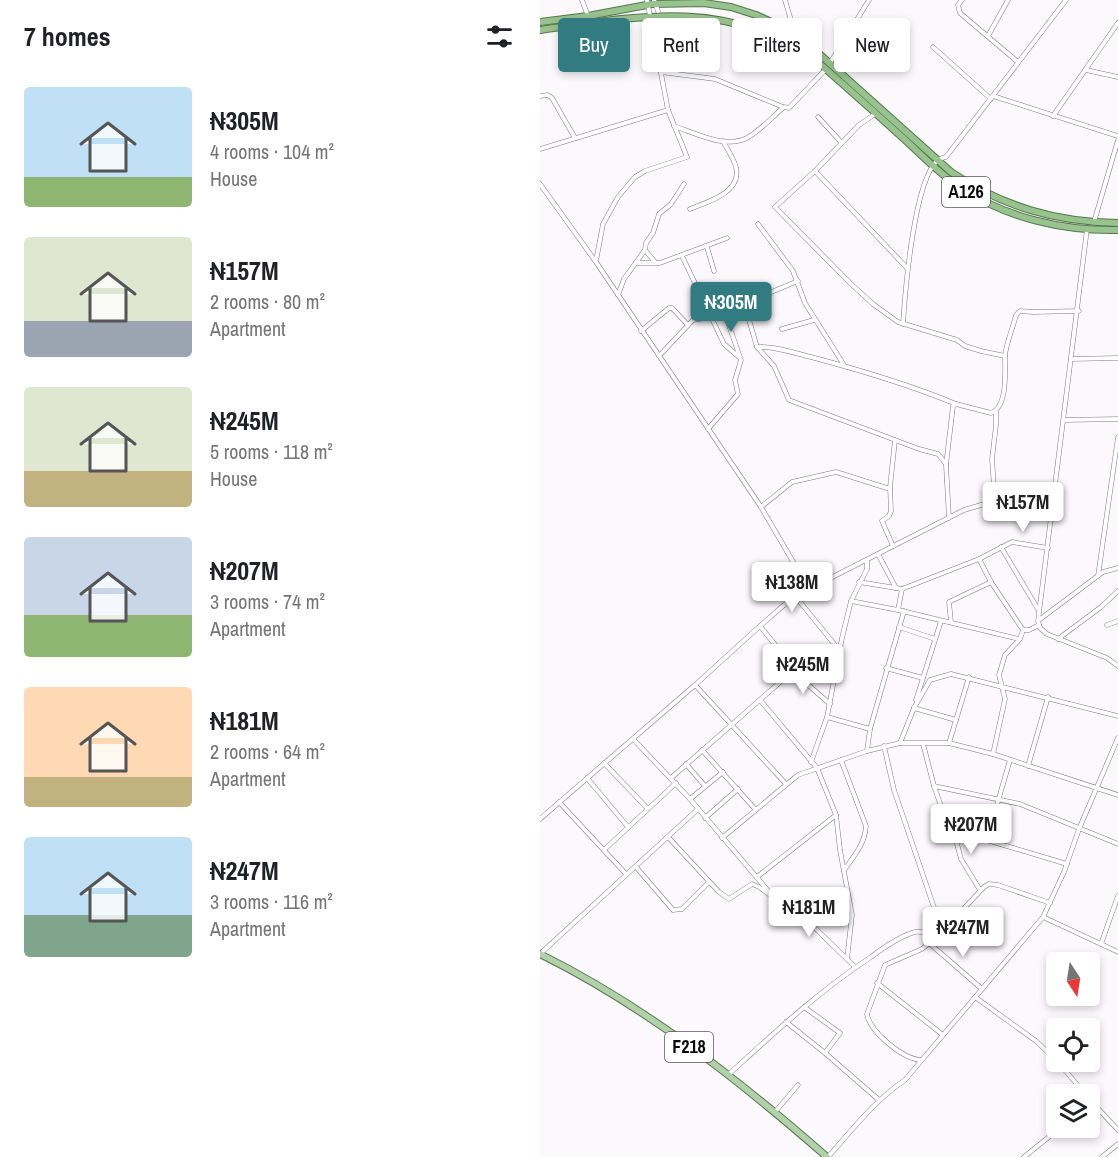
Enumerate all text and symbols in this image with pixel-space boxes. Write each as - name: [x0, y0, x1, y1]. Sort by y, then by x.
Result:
- chip: Buy: [558, 18, 630, 72]
- chip: Rent: [642, 18, 720, 72]
- chip: Filters: [732, 18, 822, 72]
- chip: New: [834, 18, 910, 72]
- text: 7 homes: [24, 19, 111, 54]
- icon: filters: [483, 20, 516, 53]
- text: ₦305M: [210, 103, 279, 138]
- icon: home: [72, 111, 144, 183]
- text: 4 rooms · 104 m²: [210, 138, 334, 165]
- text: House: [210, 165, 257, 192]
- road number: A126: [942, 177, 990, 207]
- text: ₦157M: [210, 253, 279, 288]
- icon: home: [72, 261, 144, 333]
- pin: ₦305M: [689, 282, 773, 333]
- text: 2 rooms · 80 m²: [210, 288, 325, 315]
- text: ₦305M: [705, 288, 757, 315]
- text: Apartment: [210, 315, 286, 342]
- text: ₦245M: [210, 403, 279, 438]
- icon: home: [72, 411, 144, 483]
- text: 5 rooms · 118 m²: [210, 438, 333, 465]
- text: House: [210, 465, 257, 492]
- pin: ₦157M: [981, 482, 1065, 533]
- text: ₦157M: [997, 488, 1049, 515]
- text: ₦207M: [210, 553, 279, 588]
- icon: home: [72, 561, 144, 633]
- pin: ₦138M: [750, 562, 834, 613]
- text: ₦138M: [766, 568, 818, 595]
- text: 3 rooms · 74 m²: [210, 588, 325, 615]
- text: Apartment: [210, 615, 286, 642]
- pin: ₦245M: [761, 644, 845, 695]
- text: ₦245M: [777, 650, 829, 677]
- text: ₦181M: [210, 703, 279, 738]
- icon: home: [72, 711, 144, 783]
- text: 2 rooms · 64 m²: [210, 738, 325, 765]
- text: Apartment: [210, 765, 286, 792]
- pin: ₦207M: [929, 804, 1013, 855]
- text: ₦207M: [945, 810, 997, 837]
- text: ₦247M: [210, 853, 279, 888]
- icon: home: [72, 861, 144, 933]
- pin: ₦181M: [767, 887, 851, 938]
- text: 3 rooms · 116 m²: [210, 888, 333, 915]
- text: ₦181M: [783, 893, 835, 920]
- pin: ₦247M: [921, 907, 1005, 958]
- text: ₦247M: [937, 913, 989, 940]
- text: Apartment: [210, 915, 286, 942]
- north arrow: [1046, 952, 1100, 1006]
- map controls: [1046, 952, 1100, 1138]
- button: locate: [1046, 1018, 1100, 1072]
- road number: F218: [665, 1032, 713, 1062]
- button: layers: [1046, 1084, 1100, 1138]

